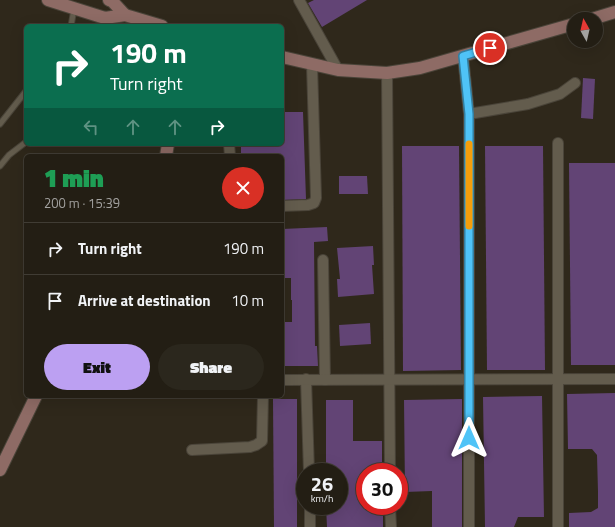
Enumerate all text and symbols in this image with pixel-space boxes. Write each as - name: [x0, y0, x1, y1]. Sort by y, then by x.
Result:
- north arrow: [567, 12, 603, 48]
- map controls: [567, 12, 603, 48]
- text: 190 m: [110, 31, 187, 74]
- pin: [473, 31, 507, 65]
- icon: arrive: [479, 37, 501, 59]
- icon: right: [44, 40, 96, 92]
- text: Turn right: [110, 70, 183, 97]
- icon: left: [80, 116, 102, 138]
- icon: ahead: [122, 116, 144, 138]
- icon: ahead: [164, 116, 186, 138]
- icon: right: [206, 116, 228, 138]
- text: 1 min: [44, 160, 104, 196]
- button: close: [222, 167, 264, 209]
- text: 200 m · 15:39: [44, 193, 120, 213]
- text: Turn right: [78, 237, 142, 260]
- text: 190 m: [223, 237, 264, 260]
- icon: right: [44, 238, 66, 260]
- text: Arrive at destination: [78, 289, 211, 312]
- text: 10 m: [231, 289, 264, 312]
- icon: arrive: [44, 290, 66, 312]
- button: Exit: [44, 344, 150, 390]
- button: Share: [158, 344, 264, 390]
- position arrow: [448, 417, 490, 459]
- speed limit sign: 30: [356, 463, 408, 515]
- text: 26: [311, 468, 333, 499]
- text: km/h: [311, 491, 333, 506]

